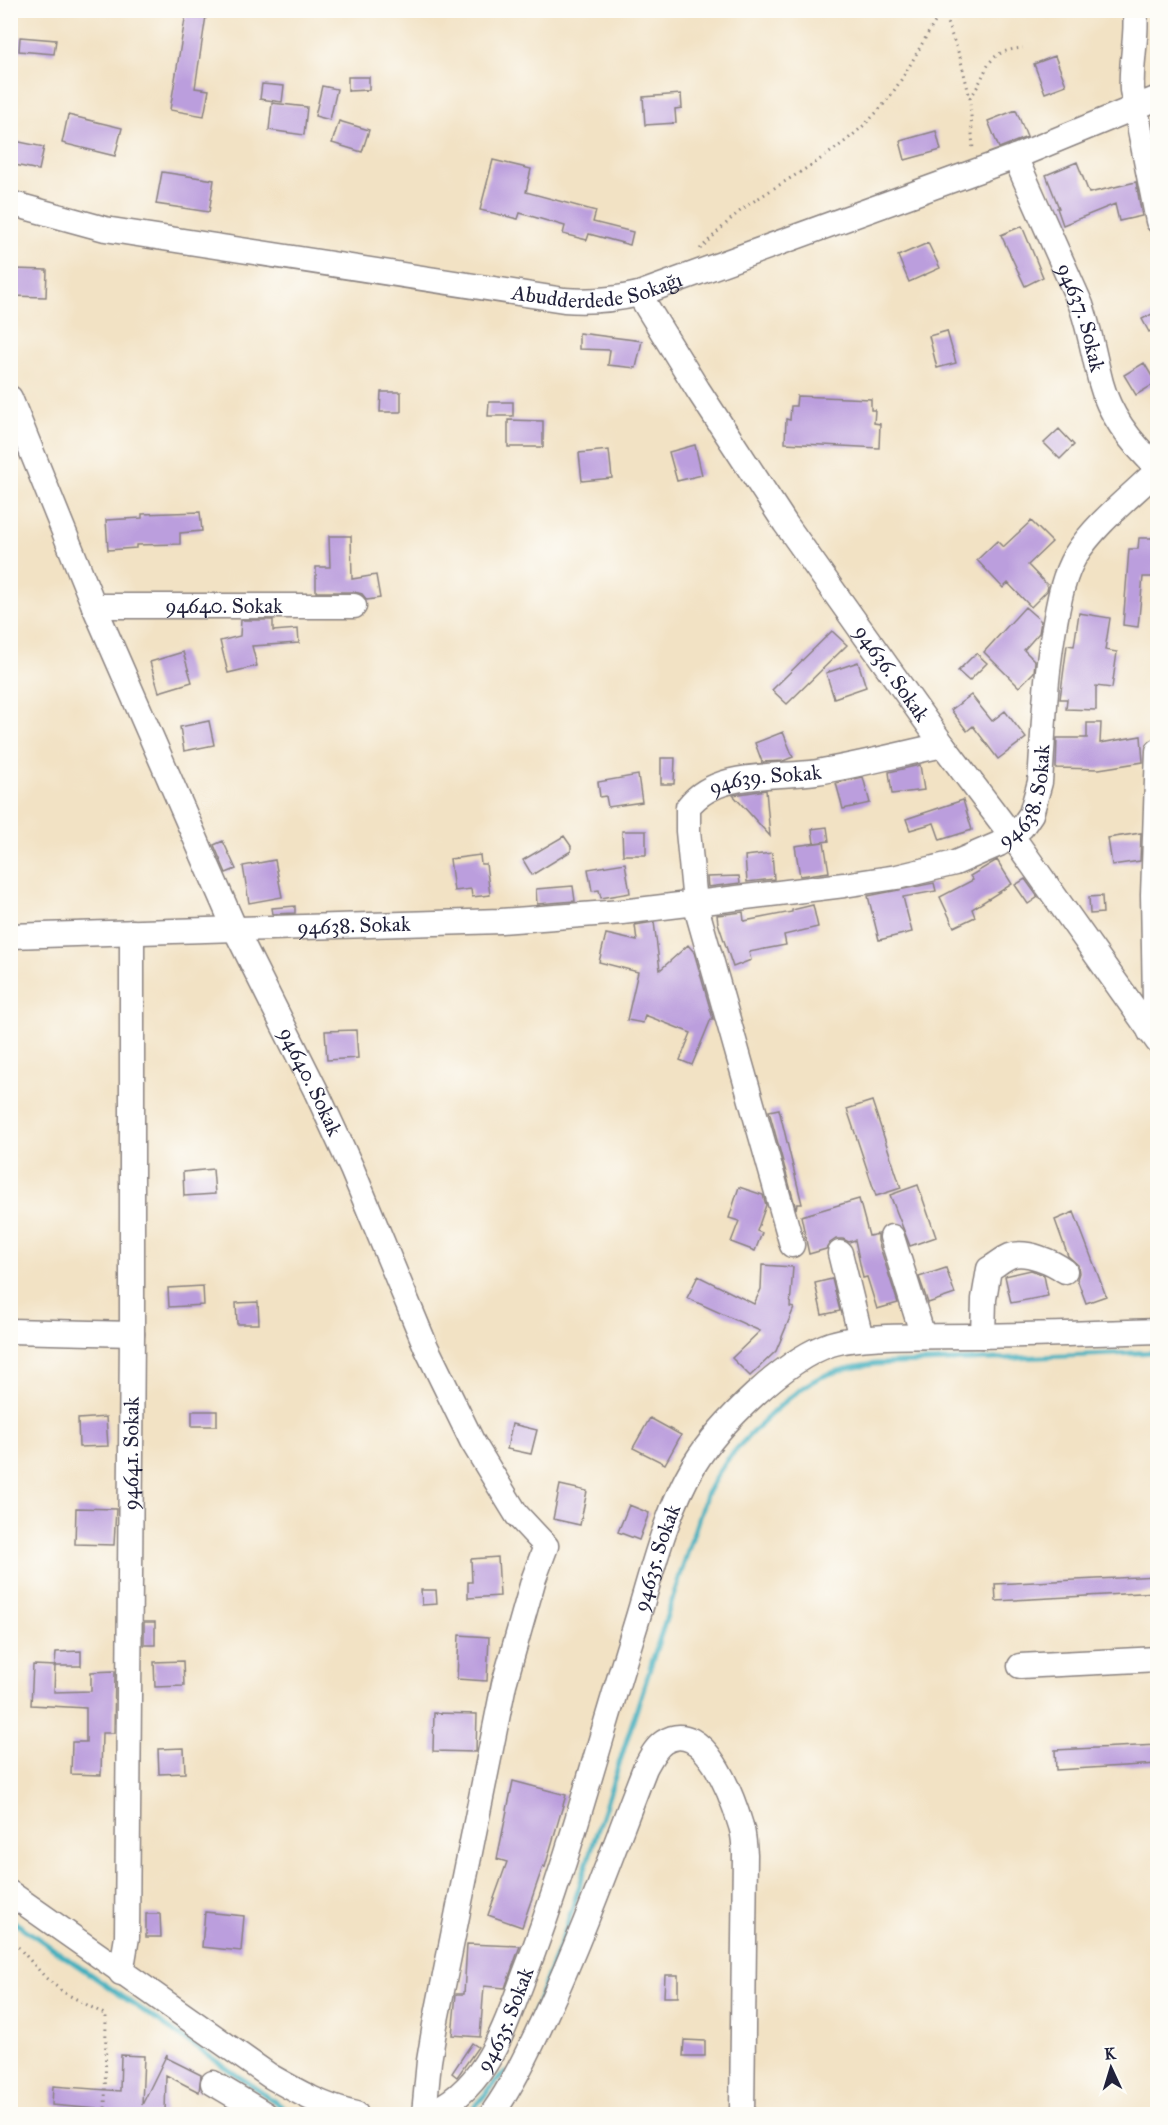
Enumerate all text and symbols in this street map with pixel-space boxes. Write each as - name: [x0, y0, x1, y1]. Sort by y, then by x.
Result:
- street label: 94637. Sokak: [1051, 259, 1111, 374]
- street label: Abudderdede Sokağı: [509, 266, 686, 314]
- street label: 94640. Sokak: [165, 593, 283, 619]
- street label: 94636. Sokak: [849, 620, 935, 727]
- street label: 94638. Sokak: [993, 743, 1055, 853]
- street label: 94639. Sokak: [704, 758, 823, 801]
- street label: 94638. Sokak: [297, 911, 411, 940]
- street label: 94640. Sokak: [273, 1023, 348, 1140]
- street label: 94641. Sokak: [118, 1396, 144, 1511]
- street label: 94635. Sokak: [627, 1500, 686, 1615]
- street label: 94635. Sokak: [471, 1963, 539, 2077]
- north arrow: [1081, 2038, 1141, 2098]
- text: K: [1104, 2044, 1117, 2063]

